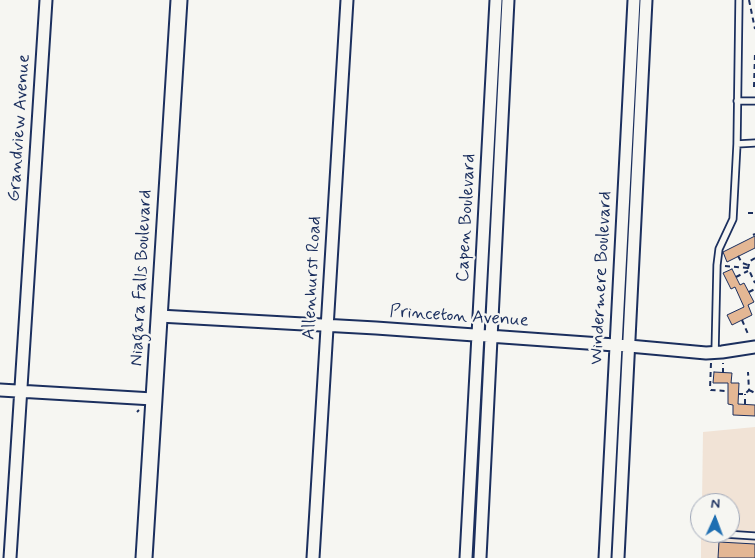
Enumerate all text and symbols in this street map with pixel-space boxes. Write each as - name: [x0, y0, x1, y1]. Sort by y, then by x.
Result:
- street label: Grandview Avenue: [4, 54, 36, 202]
- street label: Capen Boulevard: [453, 153, 481, 283]
- street label: Niagara Falls Boulevard: [127, 189, 157, 367]
- street label: Windermere Boulevard: [587, 191, 617, 365]
- street label: Allenhurst Road: [299, 216, 327, 340]
- street label: Princeton Avenue: [389, 301, 529, 333]
- north arrow: [690, 493, 740, 543]
- text: N: [711, 495, 720, 513]

